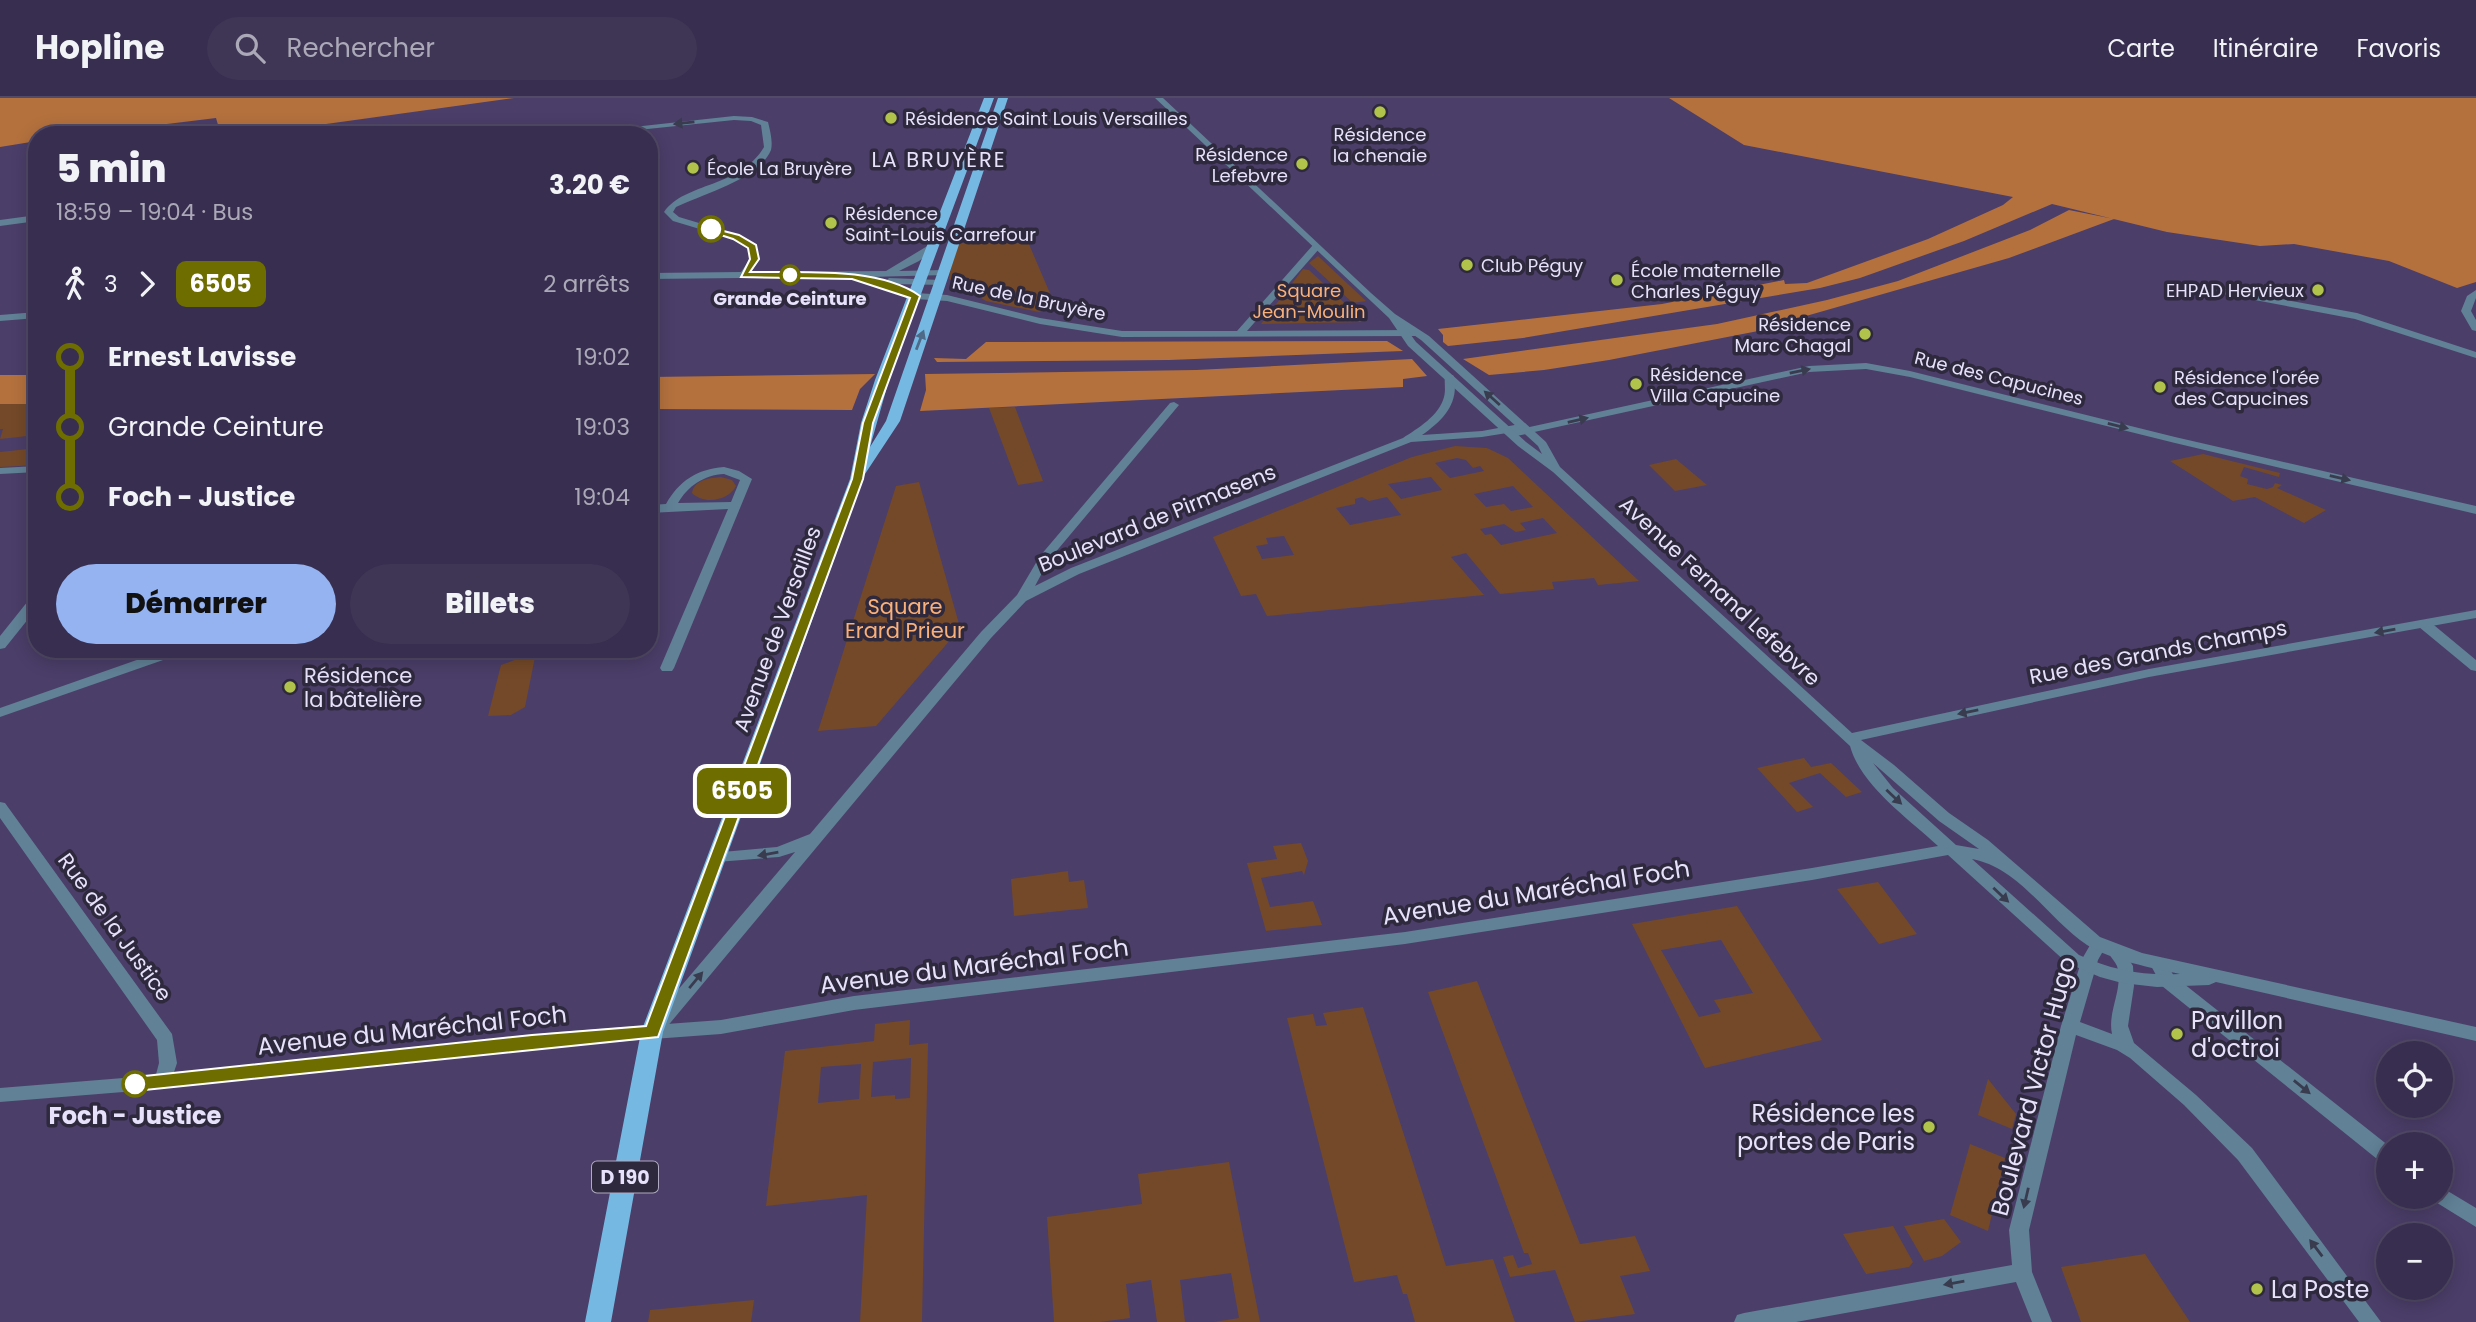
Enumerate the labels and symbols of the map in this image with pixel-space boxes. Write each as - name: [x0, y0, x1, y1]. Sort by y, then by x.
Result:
- marker: Résidence la chenaie: [1372, 104, 1388, 120]
- place label: Résidence Saint Louis Versailles: [905, 106, 1188, 131]
- marker: Résidence Saint Louis Versailles: [883, 110, 899, 126]
- one-way arrow: [673, 118, 695, 129]
- place label: Résidence la chenaie: [1333, 122, 1427, 168]
- place label: Résidence Lefebvre: [1195, 142, 1288, 188]
- district label: LA BRUYÈRE: [871, 145, 1007, 174]
- place label: École La Bruyère: [707, 156, 852, 181]
- marker: Résidence Lefebvre: [1294, 156, 1310, 172]
- marker: École La Bruyère: [685, 160, 701, 176]
- place label: Résidence Saint-Louis Carrefour: [845, 201, 1036, 247]
- marker: Résidence Saint-Louis Carrefour: [823, 215, 839, 231]
- unlabelled marker: [698, 216, 724, 242]
- place label: Club Péguy: [1481, 253, 1583, 278]
- marker: Club Péguy: [1459, 257, 1475, 273]
- place label: École maternelle Charles Péguy: [1631, 258, 1781, 304]
- marker: Grande Ceinture: [780, 265, 800, 285]
- street label: Rue de la Bruyère: [950, 270, 1108, 326]
- marker: École maternelle Charles Péguy: [1609, 272, 1625, 288]
- park label: Square Jean-Moulin: [1252, 278, 1366, 324]
- place label: EHPAD Hervieux: [2166, 278, 2304, 303]
- marker: EHPAD Hervieux: [2310, 282, 2326, 298]
- place label: Grande Ceinture: [713, 286, 867, 311]
- place label: Résidence Marc Chagal: [1735, 312, 1851, 358]
- marker: Résidence Marc Chagal: [1857, 326, 1873, 342]
- one-way arrow: [915, 330, 926, 351]
- street label: Rue des Capucines: [1912, 345, 2086, 411]
- place label: Résidence Villa Capucine: [1650, 362, 1780, 408]
- place label: Résidence l'orée des Capucines: [2174, 365, 2320, 411]
- one-way arrow: [1789, 366, 1811, 377]
- marker: Résidence Villa Capucine: [1628, 376, 1644, 392]
- marker: Résidence l'orée des Capucines: [2152, 379, 2168, 395]
- one-way arrow: [1483, 390, 1501, 406]
- one-way arrow: [1567, 415, 1589, 426]
- one-way arrow: [2107, 421, 2129, 432]
- street label: Boulevard de Pirmasens: [1034, 457, 1280, 579]
- one-way arrow: [2329, 473, 2351, 484]
- street label: Avenue Fernand Lefebvre: [1613, 490, 1827, 692]
- street label: Avenue de Versailles: [726, 522, 828, 736]
- park label: Square Erard Prieur: [845, 592, 965, 645]
- street label: Rue des Grands Champs: [2027, 613, 2289, 691]
- one-way arrow: [2374, 626, 2396, 637]
- place label: Résidence la bâtelière: [304, 661, 422, 714]
- marker: Résidence la bâtelière: [282, 679, 298, 695]
- one-way arrow: [1957, 707, 1979, 718]
- line badge: 6505: [693, 768, 791, 814]
- one-way arrow: [1885, 789, 1902, 805]
- street label: Rue de la Justice: [51, 847, 179, 1007]
- one-way arrow: [757, 849, 779, 860]
- street label: Avenue du Maréchal Foch: [1380, 851, 1692, 933]
- one-way arrow: [1992, 887, 2010, 903]
- street label: Avenue du Maréchal Foch: [818, 931, 1130, 1001]
- street label: Boulevard Victor Hugo: [1982, 953, 2084, 1219]
- one-way arrow: [688, 971, 704, 989]
- street label: Avenue du Maréchal Foch: [256, 997, 568, 1063]
- place label: Pavillon d'octroi: [2191, 1004, 2283, 1065]
- marker: Pavillon d'octroi: [2169, 1026, 2185, 1042]
- marker: Foch - Justice: [122, 1071, 148, 1097]
- one-way arrow: [2292, 1079, 2310, 1094]
- place label: Résidence les portes de Paris: [1737, 1097, 1915, 1158]
- place label: Foch - Justice: [49, 1099, 222, 1132]
- marker: Résidence les portes de Paris: [1921, 1119, 1937, 1135]
- road number: D 190: [592, 1162, 658, 1192]
- one-way arrow: [2020, 1187, 2031, 1209]
- one-way arrow: [2309, 1239, 2323, 1257]
- place label: La Poste: [2271, 1273, 2369, 1306]
- one-way arrow: [1943, 1278, 1965, 1289]
- marker: La Poste: [2249, 1281, 2265, 1297]

